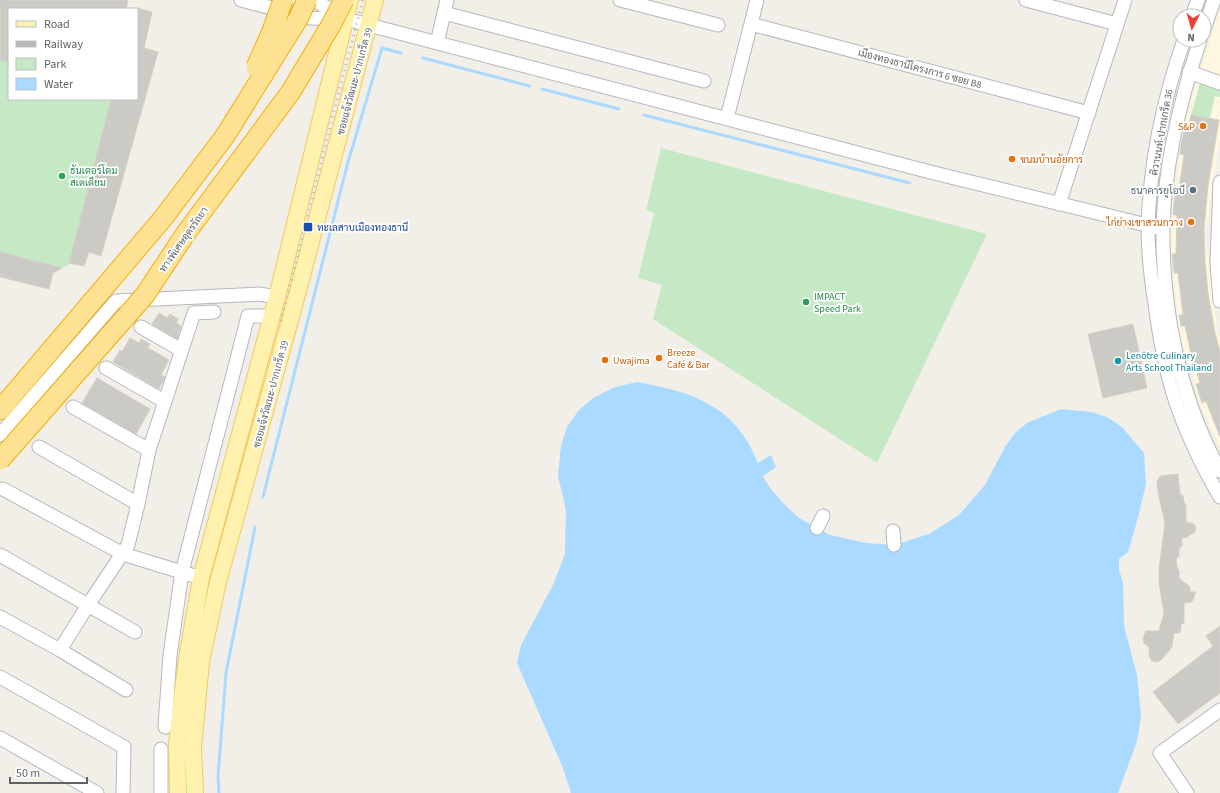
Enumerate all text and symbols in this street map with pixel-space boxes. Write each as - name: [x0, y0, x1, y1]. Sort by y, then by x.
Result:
- legend: [8, 8, 138, 100]
- north arrow: [1172, 8, 1212, 48]
- text: Road: [44, 16, 70, 33]
- street label: ซอยแจ้งวัฒนะ-ปากเกร็ด 39: [333, 26, 376, 136]
- text: N: [1187, 30, 1195, 45]
- text: Railway: [44, 36, 83, 53]
- street label: เมืองทองธานีโครงการ 6 ซอย B8: [856, 46, 983, 92]
- text: Park: [44, 56, 66, 73]
- text: Water: [44, 76, 74, 93]
- street label: ติวานนท์-ปากเกร็ด 36: [1147, 88, 1176, 176]
- place label: S&P: [1178, 120, 1195, 134]
- marker: S&P: [1198, 121, 1208, 131]
- place label: ขนมบ้านอัยการ: [1020, 153, 1083, 167]
- marker: ขนมบ้านอัยการ: [1007, 154, 1017, 164]
- place label: ธันเดอร์โดม สเตเดียม: [70, 163, 117, 190]
- marker: ธันเดอร์โดม สเตเดียม: [57, 171, 67, 181]
- place label: ธนาคารยูโอบี: [1131, 184, 1185, 198]
- marker: ธนาคารยูโอบี: [1188, 185, 1198, 195]
- street label: ทางพิเศษอุดรรัถยา: [156, 204, 212, 275]
- place label: ไก่ย่างเขาสวนกวาง: [1106, 216, 1183, 230]
- marker: ไก่ย่างเขาสวนกวาง: [1186, 217, 1196, 227]
- marker: ทะเลสาบเมืองทองธานี: [302, 221, 314, 233]
- place label: ทะเลสาบเมืองทองธานี: [317, 221, 408, 235]
- place label: IMPACT Speed Park: [814, 290, 861, 316]
- marker: IMPACT Speed Park: [801, 297, 811, 307]
- street label: ซอยแจ้งวัฒนะ-ปากเกร็ด 39: [249, 339, 292, 449]
- place label: Breeze Café & Bar: [667, 346, 711, 372]
- place label: Lenôtre Culinary Arts School Thailand: [1126, 349, 1212, 375]
- marker: Breeze Café & Bar: [654, 353, 664, 363]
- place label: Uwajima: [613, 354, 650, 368]
- marker: Uwajima: [600, 355, 610, 365]
- marker: Lenôtre Culinary Arts School Thailand: [1113, 356, 1123, 366]
- scale bar: [10, 759, 87, 785]
- text: 50 m: [16, 765, 40, 782]

